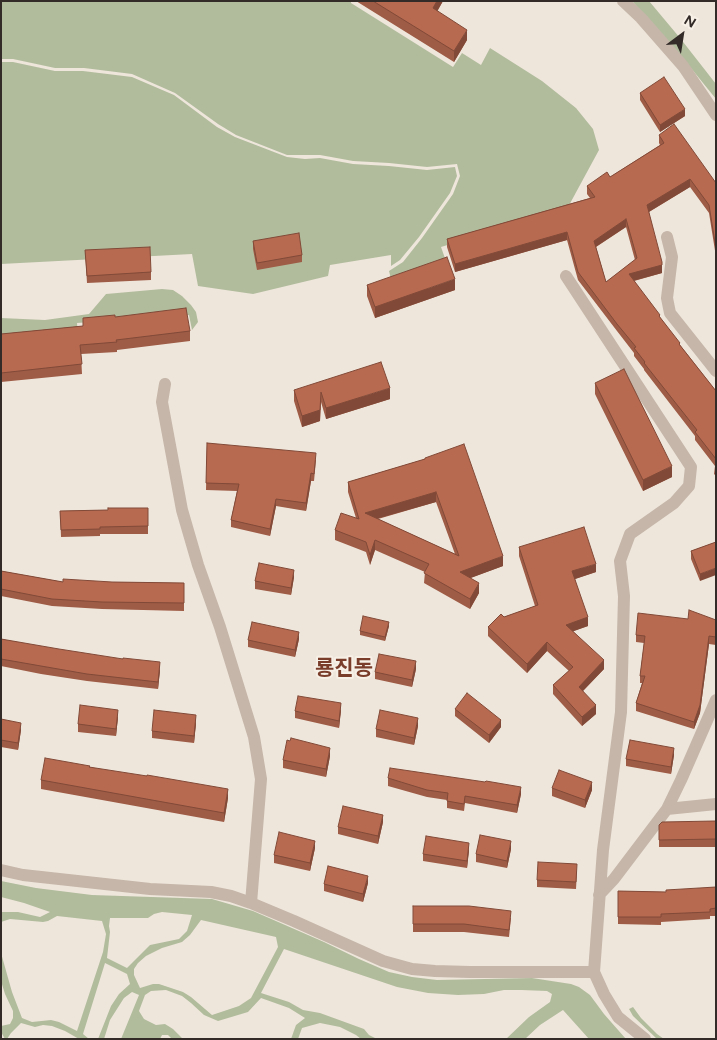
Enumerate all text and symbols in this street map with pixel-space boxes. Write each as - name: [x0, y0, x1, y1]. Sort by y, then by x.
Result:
- north arrow: [657, 10, 707, 60]
- text: N: [681, 12, 699, 32]
- district label: 룡진동: [315, 656, 373, 682]

